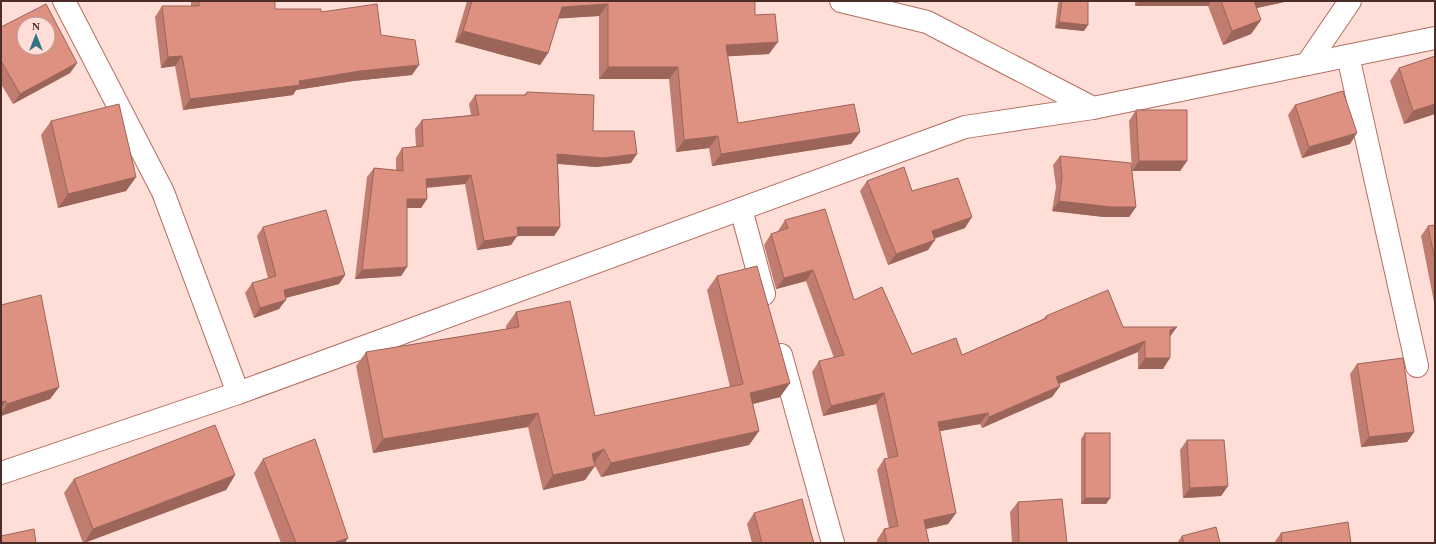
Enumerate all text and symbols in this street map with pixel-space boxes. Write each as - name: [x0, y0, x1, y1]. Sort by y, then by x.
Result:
- north arrow: [16, 16, 56, 56]
- text: N: [32, 20, 40, 32]

